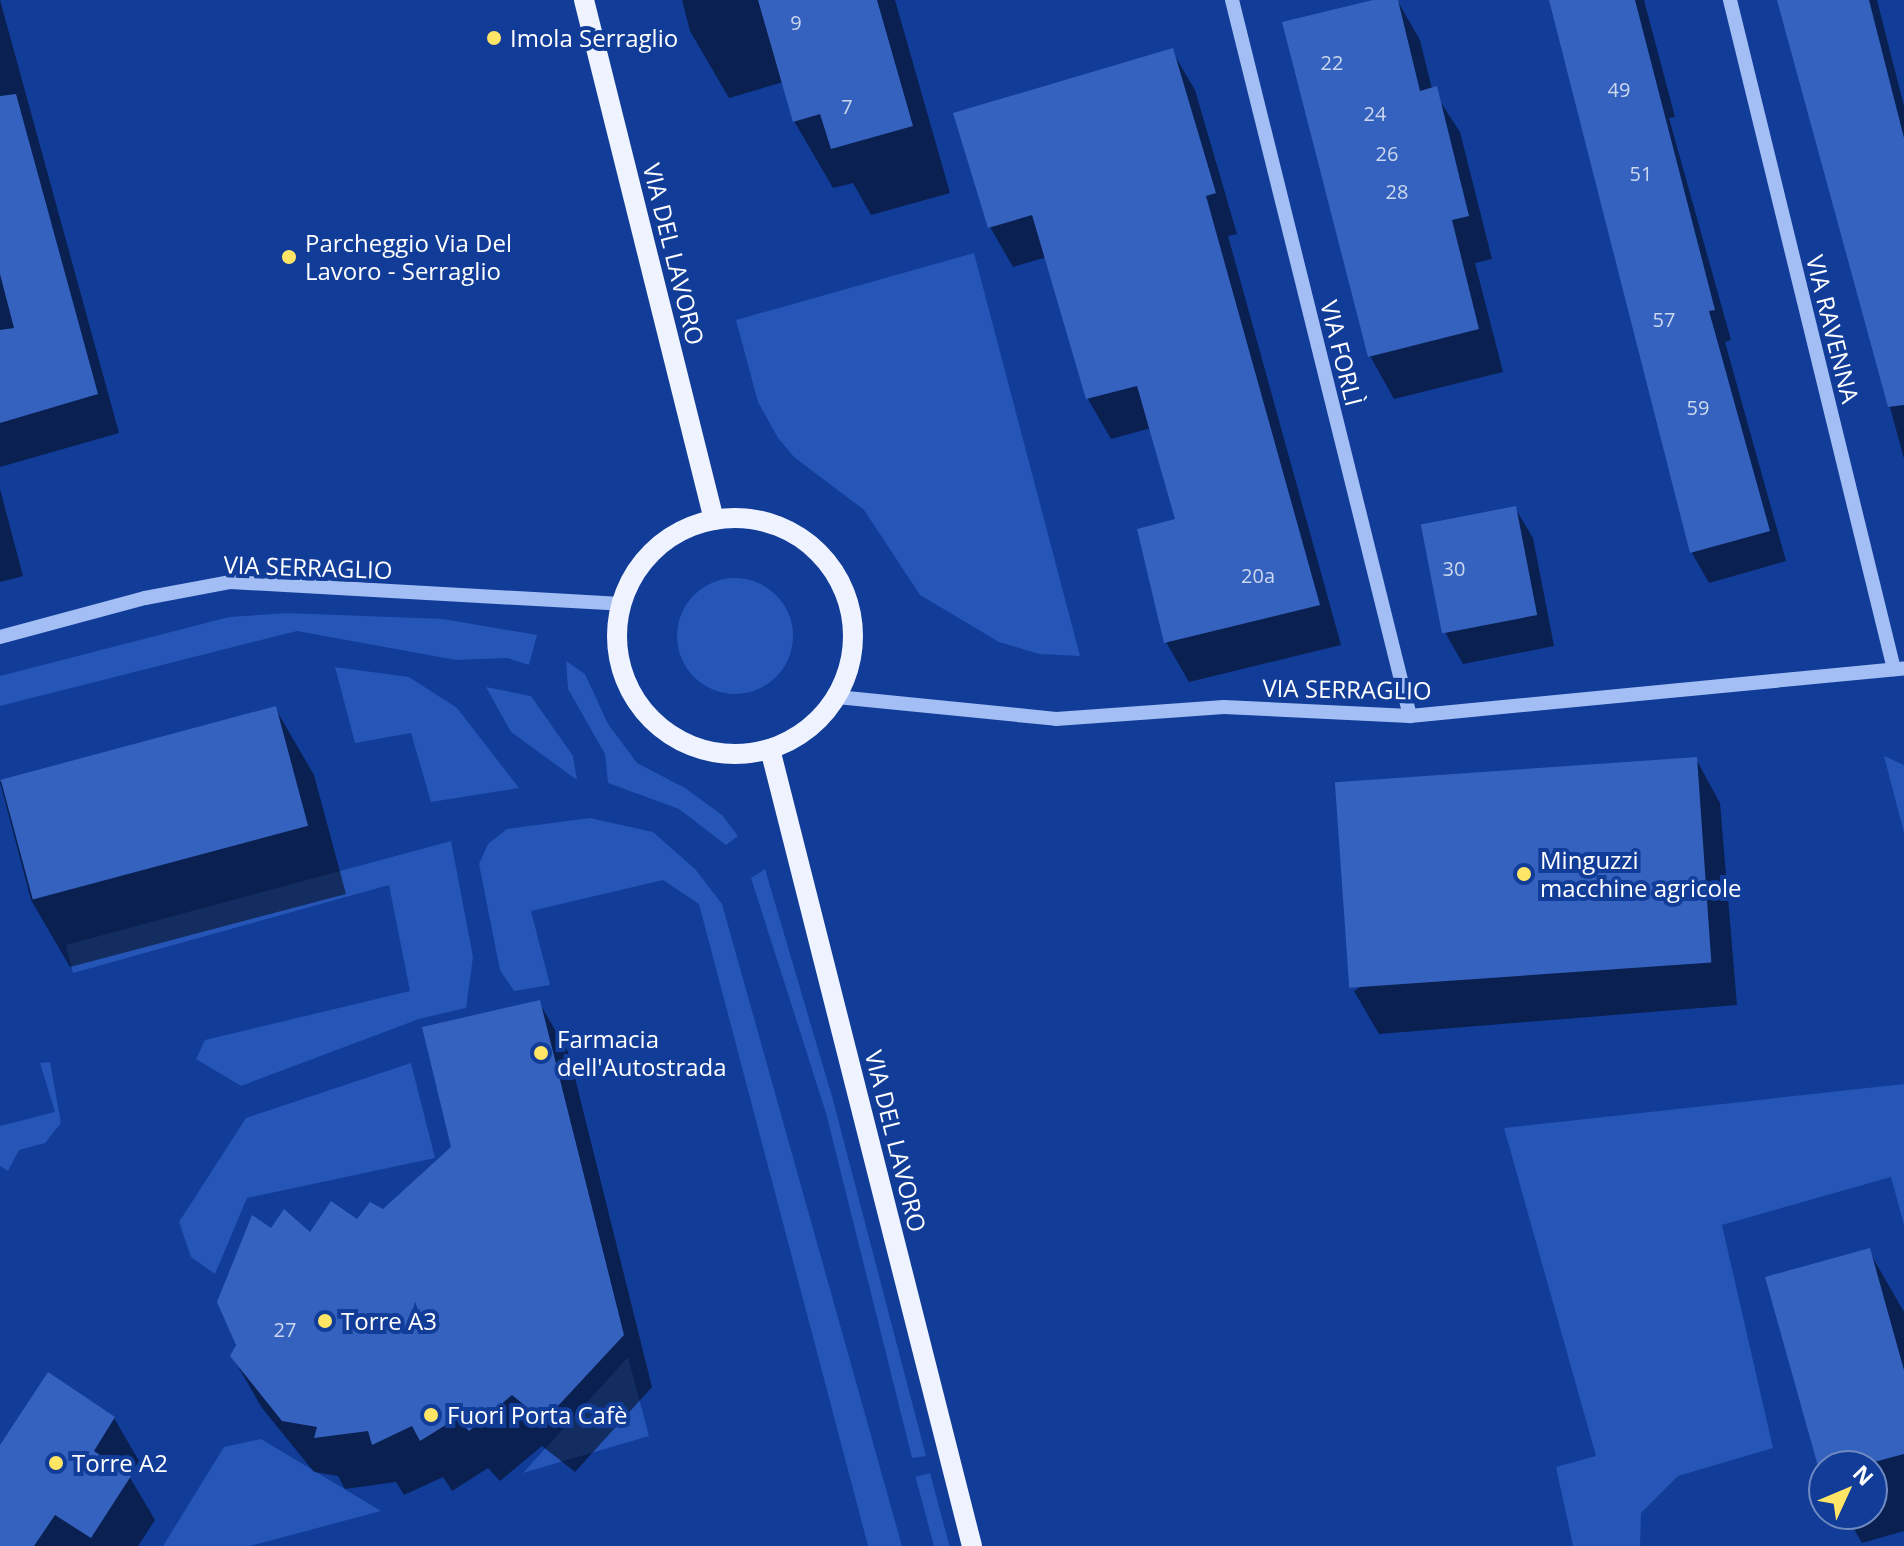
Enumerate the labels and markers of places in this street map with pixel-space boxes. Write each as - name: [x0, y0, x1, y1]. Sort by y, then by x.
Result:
- place label: Imola Serraglio: [510, 24, 678, 52]
- marker: Imola Serraglio: [485, 29, 503, 47]
- place label: Parcheggio Via Del Lavoro - Serraglio: [305, 229, 512, 285]
- marker: Parcheggio Via Del Lavoro - Serraglio: [280, 248, 298, 266]
- place label: Minguzzi macchine agricole: [1540, 846, 1741, 902]
- marker: Minguzzi macchine agricole: [1515, 865, 1533, 883]
- place label: Farmacia dell'Autostrada: [557, 1025, 727, 1081]
- marker: Farmacia dell'Autostrada: [532, 1044, 550, 1062]
- place label: Torre A3: [341, 1307, 437, 1335]
- marker: Torre A3: [316, 1312, 334, 1330]
- place label: Fuori Porta Cafè: [447, 1401, 627, 1429]
- marker: Fuori Porta Cafè: [422, 1406, 440, 1424]
- place label: Torre A2: [72, 1449, 168, 1477]
- marker: Torre A2: [47, 1454, 65, 1472]

